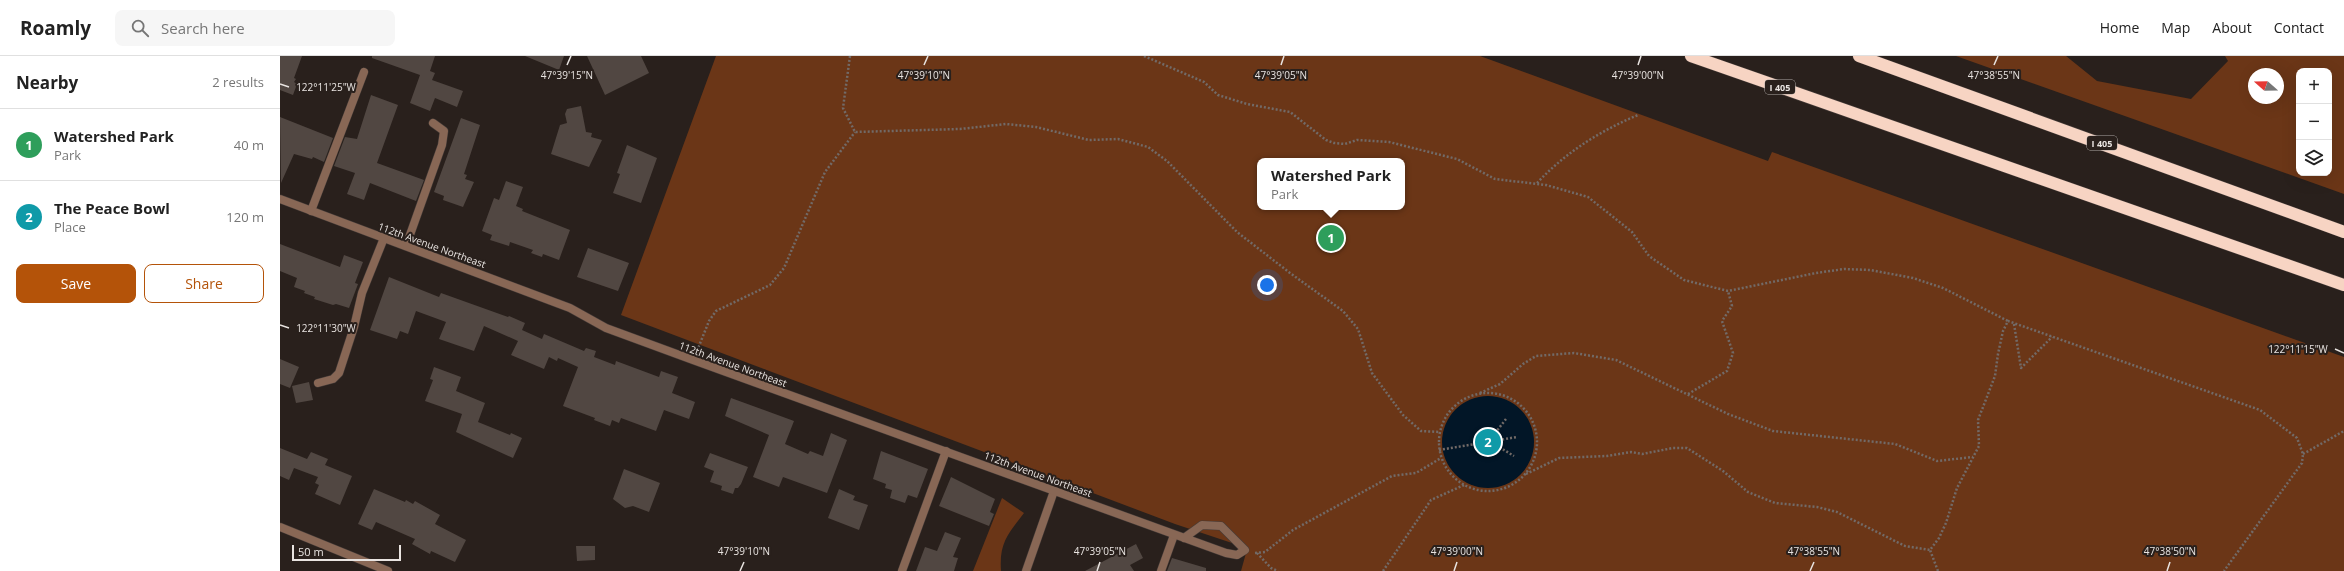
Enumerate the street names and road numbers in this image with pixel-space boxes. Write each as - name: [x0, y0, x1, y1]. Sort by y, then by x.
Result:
- road number: I 405: [1765, 80, 1795, 94]
- road number: I 405: [2087, 136, 2117, 150]
- street label: 112th Avenue Northeast: [376, 219, 488, 271]
- street label: 112th Avenue Northeast: [677, 338, 789, 390]
- street label: 112th Avenue Northeast: [982, 448, 1094, 500]

